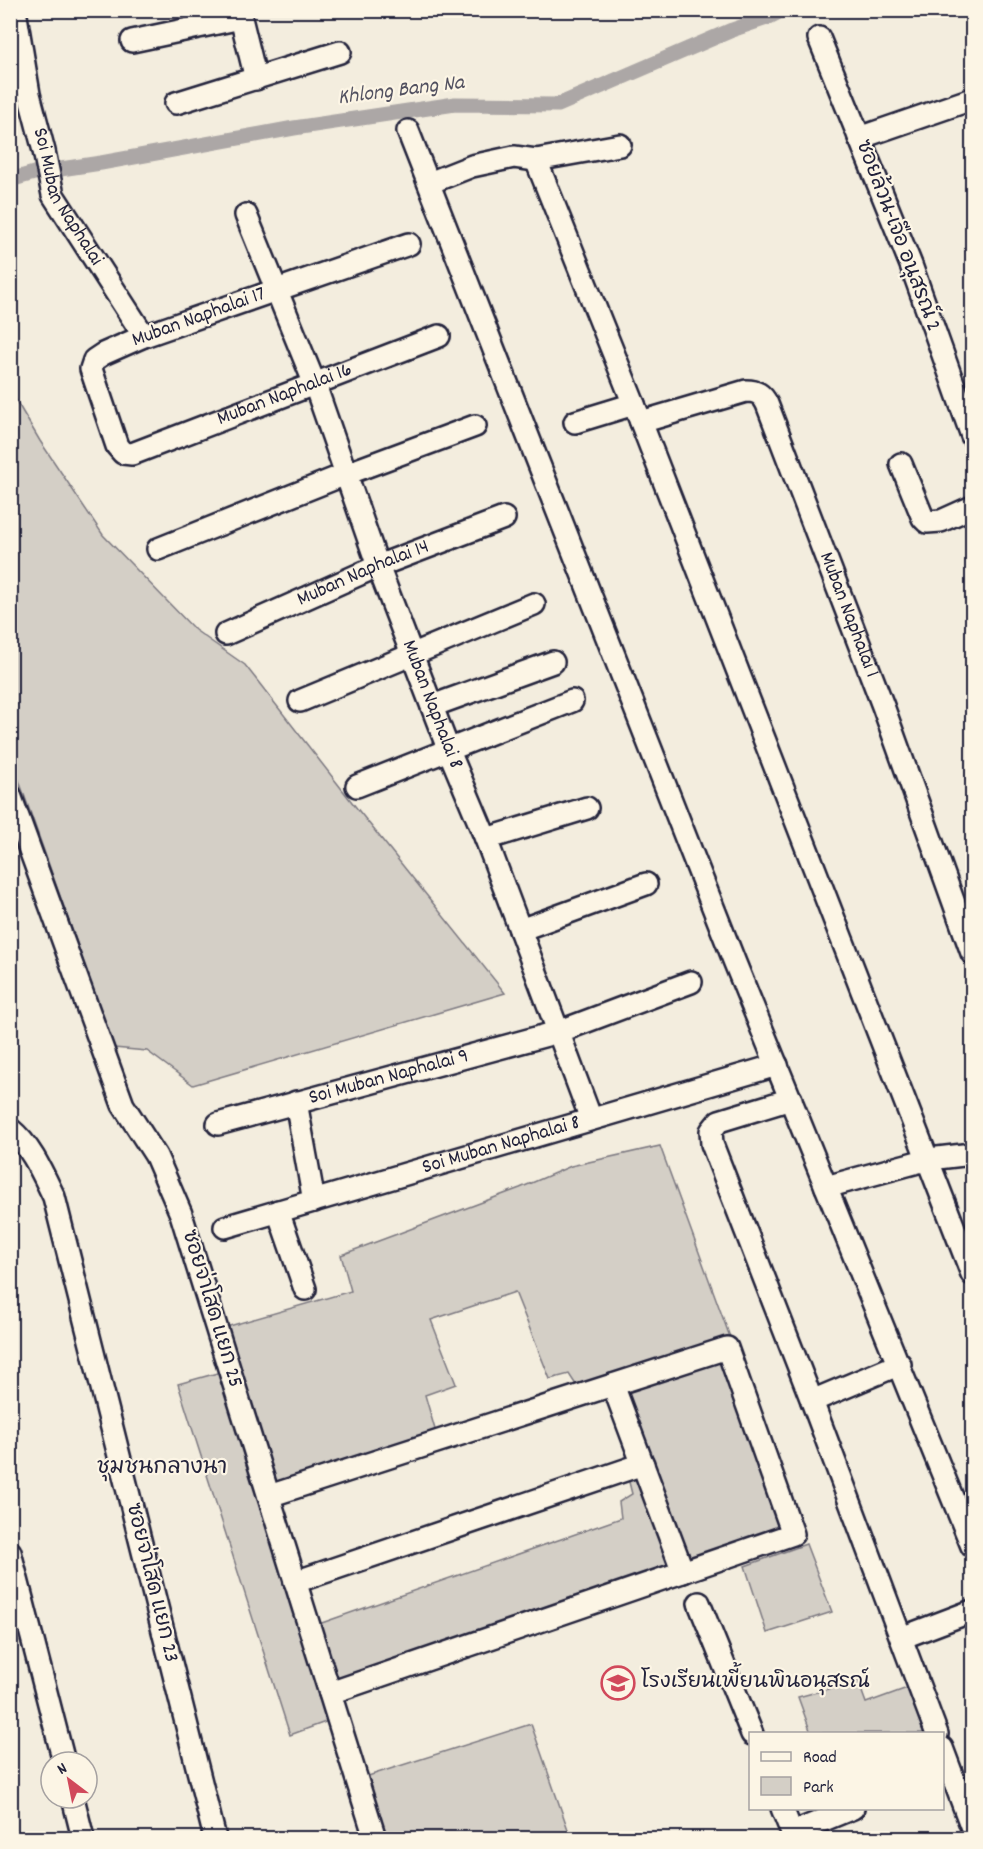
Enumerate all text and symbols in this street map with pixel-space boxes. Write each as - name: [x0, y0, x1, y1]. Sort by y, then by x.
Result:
- water label: Khlong Bang Na: [336, 68, 468, 114]
- street label: Soi Muban Naphalai: [24, 125, 110, 272]
- street label: ซอยล้วน-เจือ อนุสรณ์ 2: [847, 136, 948, 336]
- street label: Muban Naphalai 17: [128, 280, 270, 356]
- street label: Muban Naphalai 16: [213, 356, 357, 435]
- street label: Muban Naphalai 14: [292, 533, 434, 615]
- street label: Muban Naphalai 1: [810, 548, 886, 682]
- street label: Muban Naphalai 8: [393, 636, 470, 774]
- street label: Soi Muban Naphalai 9: [305, 1042, 472, 1114]
- street label: Soi Muban Naphalai 8: [419, 1108, 584, 1183]
- street label: ซอยจ่าโสด แยก 25: [173, 1226, 250, 1392]
- district label: ชุมชนกลางนา: [97, 1453, 227, 1484]
- street label: ซอยจ่าโสด แยก 23: [117, 1500, 186, 1666]
- place label: โรงเรียนเพี้ยนพินอนุสรณ์: [641, 1661, 870, 1698]
- school or university icon: โรงเรียนเพี้ยนพินอนุสรณ์: [600, 1665, 636, 1701]
- legend: [749, 1732, 944, 1810]
- text: Road: [803, 1746, 837, 1771]
- north arrow: [39, 1750, 99, 1810]
- text: N: [53, 1758, 72, 1781]
- text: Park: [803, 1776, 834, 1801]

